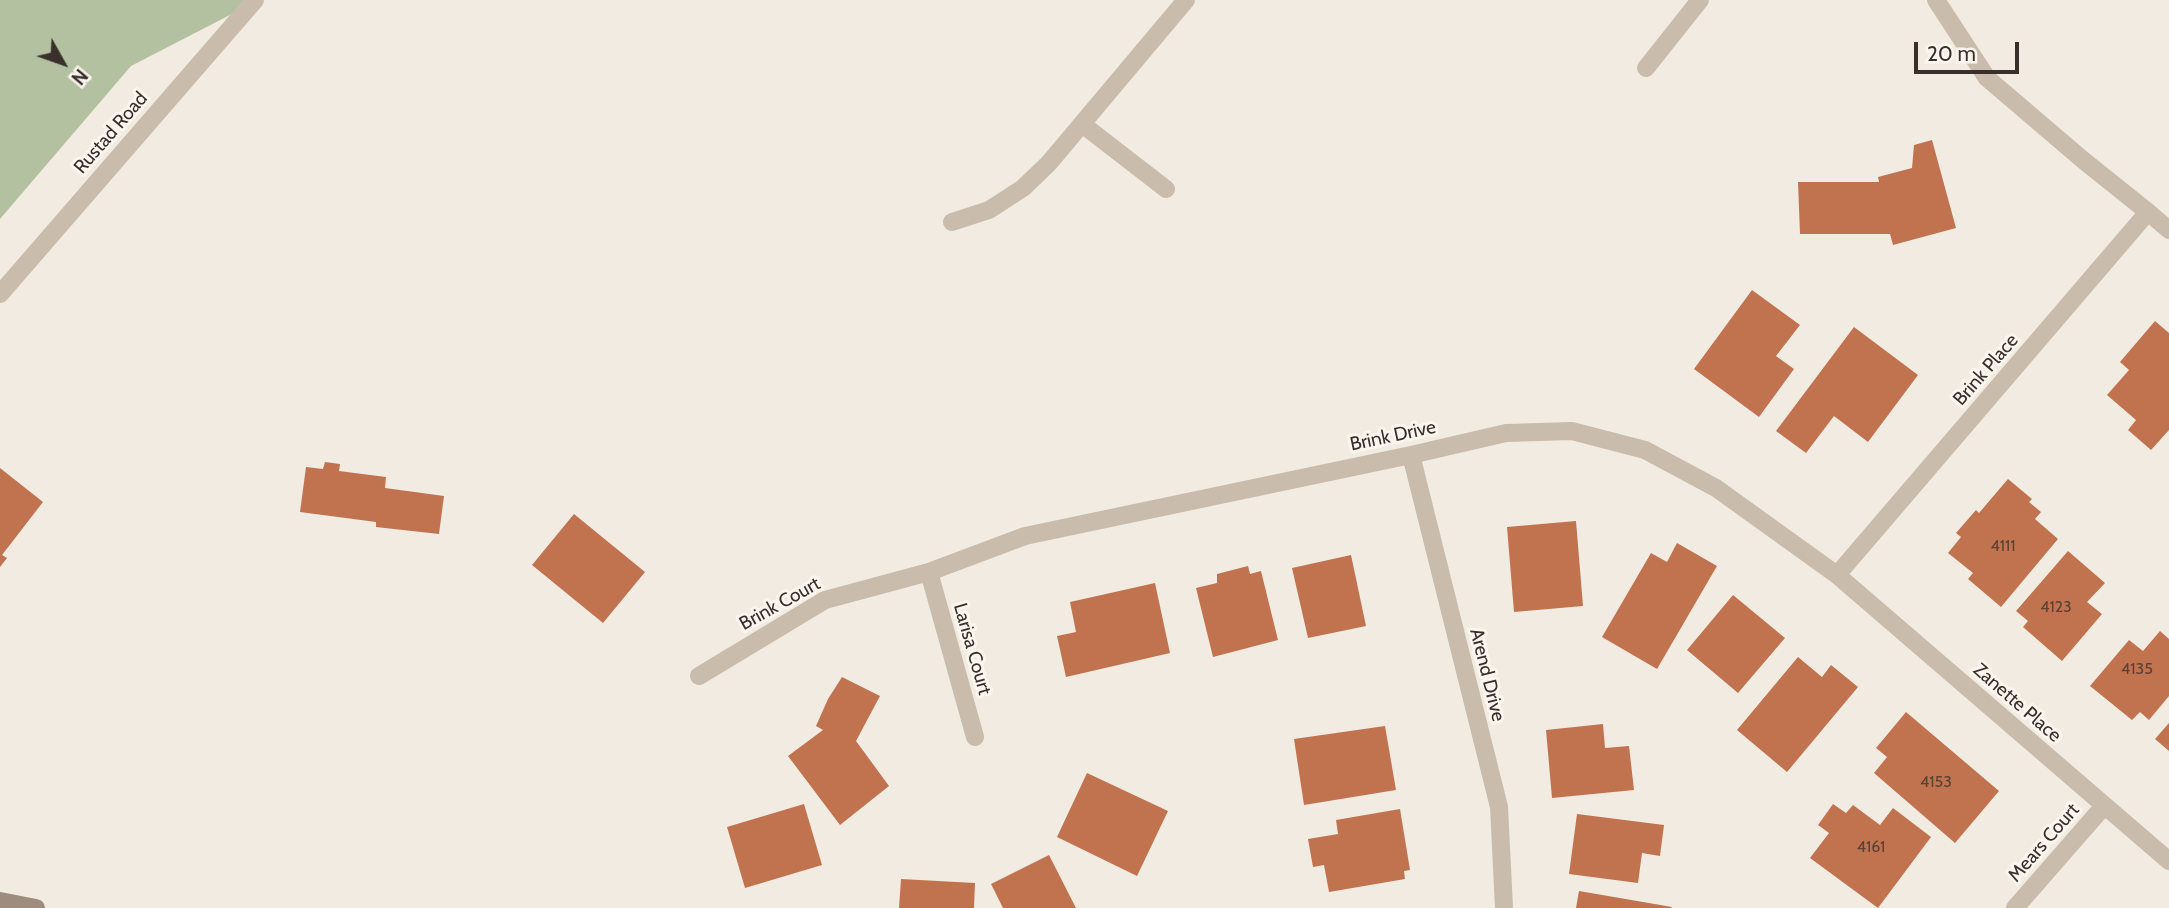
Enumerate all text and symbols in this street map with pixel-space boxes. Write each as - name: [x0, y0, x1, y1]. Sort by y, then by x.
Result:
- north arrow: [28, 28, 98, 98]
- scale bar: [1917, 28, 2022, 72]
- text: 20 m: [1927, 41, 1976, 66]
- text: N: [66, 64, 93, 89]
- street label: Rustad Road: [69, 88, 153, 178]
- street label: Brink Place: [1949, 330, 2023, 410]
- street label: Brink Drive: [1348, 416, 1438, 456]
- house number: 4111: [1991, 536, 2015, 556]
- street label: Brink Court: [736, 572, 824, 636]
- house number: 4123: [2040, 597, 2072, 617]
- street label: Larisa Court: [948, 601, 996, 697]
- street label: Arend Drive: [1464, 626, 1510, 724]
- street label: Zanette Place: [1968, 659, 2066, 747]
- house number: 4135: [2121, 659, 2153, 679]
- house number: 4153: [1920, 772, 1952, 792]
- street label: Mears Court: [2004, 799, 2084, 887]
- house number: 4161: [1857, 837, 1885, 857]

